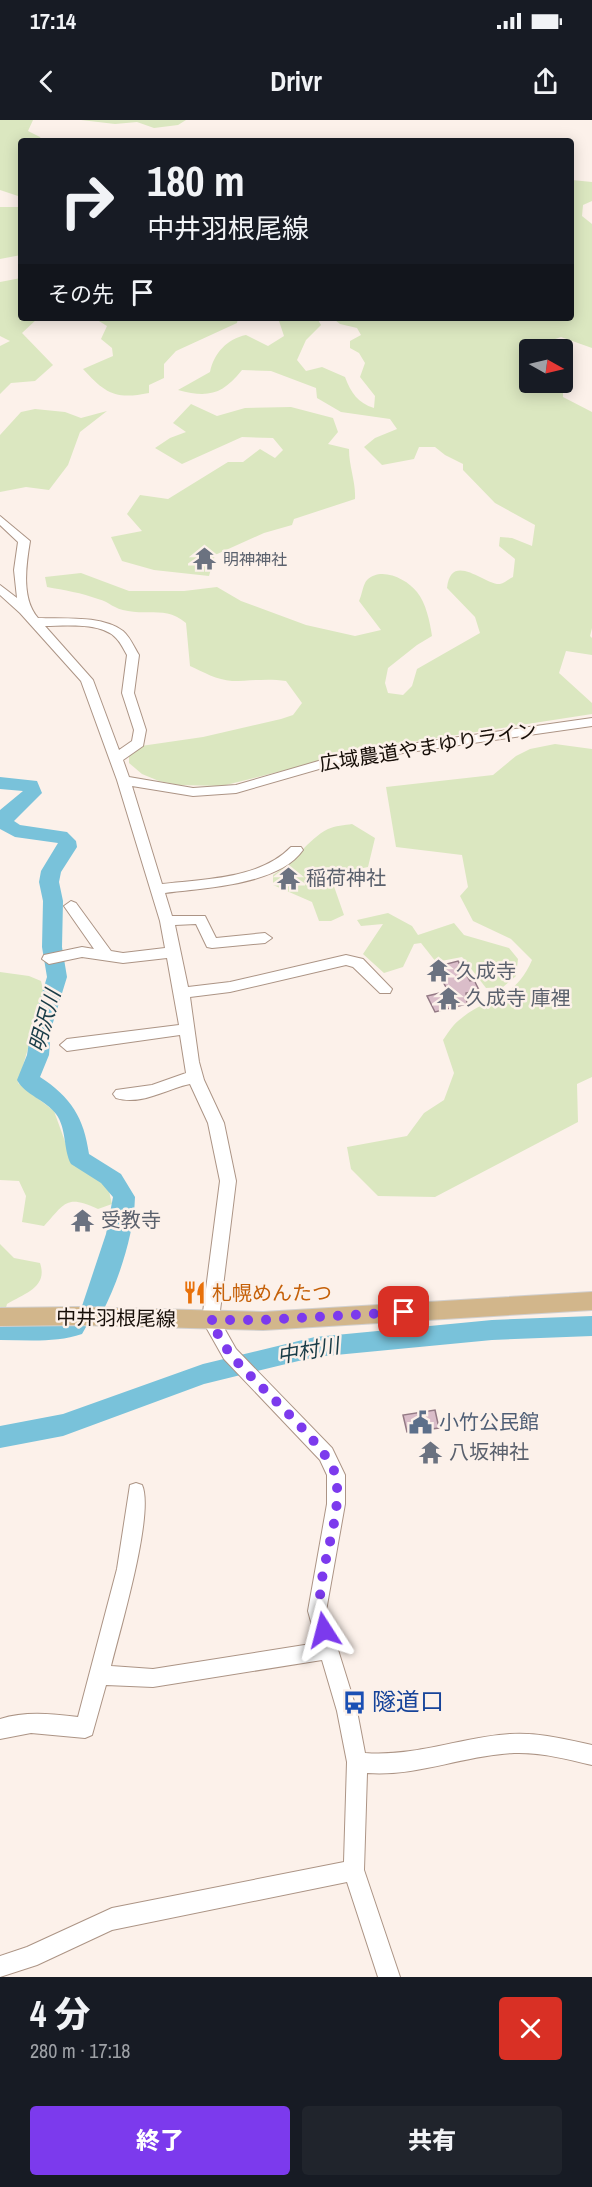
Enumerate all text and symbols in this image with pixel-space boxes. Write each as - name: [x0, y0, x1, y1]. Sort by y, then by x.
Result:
- text: 17:14: [30, 6, 76, 36]
- text: Drivr: [270, 63, 322, 99]
- icon: back: [30, 65, 63, 98]
- icon: share: [529, 65, 562, 98]
- text: 180 m: [147, 153, 245, 209]
- icon: right: [48, 162, 126, 240]
- text: 中井羽根尾線: [147, 210, 309, 246]
- icon: arrive: [126, 276, 159, 309]
- text: その先: [48, 279, 114, 309]
- north arrow: [519, 339, 573, 393]
- map controls: [519, 339, 573, 393]
- temple icon: 明神神社: [192, 546, 218, 572]
- place label: 明神神社: [223, 548, 287, 570]
- street label: 広域農道やまゆりライン: [317, 716, 539, 777]
- place label: 稲荷神社: [306, 864, 386, 891]
- temple icon: 稲荷神社: [275, 865, 301, 891]
- place label: 久成寺: [456, 957, 516, 984]
- temple icon: 久成寺: [425, 958, 451, 984]
- place label: 久成寺 庫裡: [466, 984, 571, 1011]
- water label: 明沢川: [22, 985, 68, 1055]
- temple icon: 久成寺 庫裡: [435, 985, 461, 1011]
- place label: 受教寺: [101, 1206, 161, 1233]
- temple icon: 受教寺: [70, 1207, 96, 1233]
- place label: 札幌めんたつ: [212, 1279, 332, 1306]
- restaurant icon: 札幌めんたつ: [181, 1280, 207, 1306]
- pin: [378, 1286, 429, 1337]
- icon: arrive: [387, 1295, 420, 1328]
- street label: 中井羽根尾線: [56, 1303, 176, 1332]
- water label: 中村川: [274, 1330, 343, 1370]
- place label: 小竹公民館: [439, 1408, 539, 1435]
- public building icon: 小竹公民館: [408, 1409, 434, 1435]
- place label: 八坂神社: [449, 1438, 529, 1465]
- temple icon: 八坂神社: [418, 1439, 444, 1465]
- position arrow: [292, 1598, 356, 1662]
- place label: 隧道口: [372, 1685, 444, 1717]
- bus stop icon: 隧道口: [341, 1689, 367, 1715]
- text: 4 分: [30, 1990, 91, 2038]
- button: close: [499, 1997, 562, 2060]
- text: 280 m · 17:18: [30, 2037, 130, 2064]
- button: 終了: [30, 2106, 290, 2175]
- button: 共有: [302, 2106, 562, 2175]

